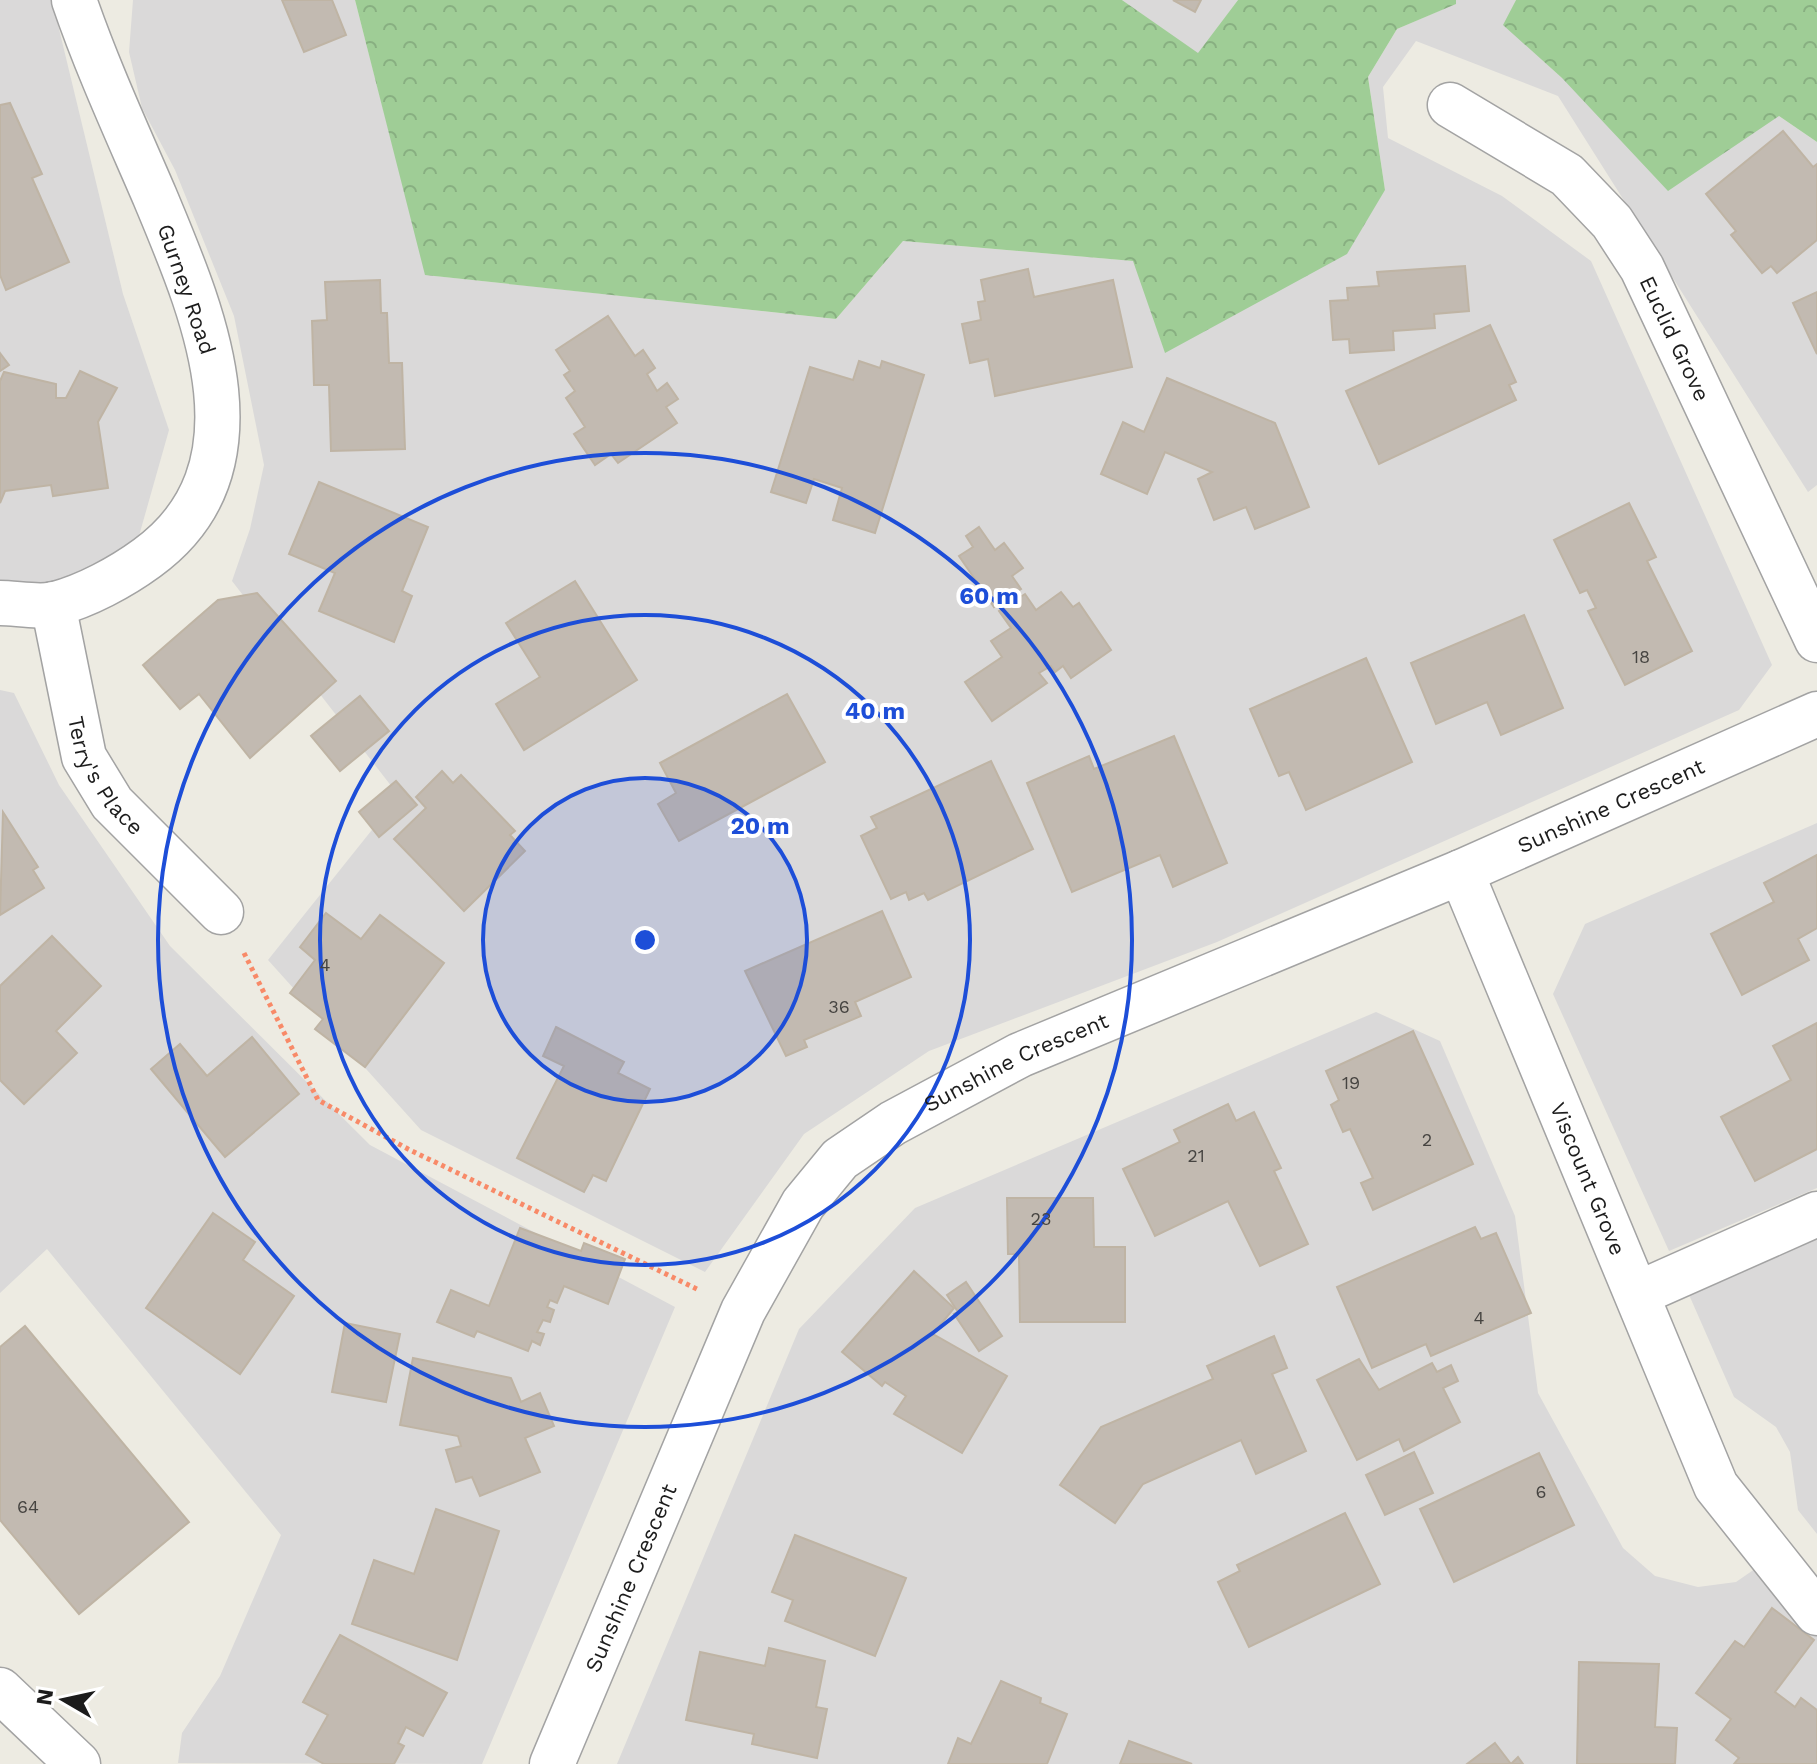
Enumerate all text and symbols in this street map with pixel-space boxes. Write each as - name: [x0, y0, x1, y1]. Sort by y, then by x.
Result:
- street label: Gurney Road: [153, 221, 221, 358]
- street label: Euclid Grove: [1634, 272, 1715, 405]
- text: 60 m: [959, 582, 1019, 610]
- house number: 18: [1632, 646, 1650, 667]
- text: 40 m: [845, 697, 905, 725]
- street label: Terry's Place: [63, 714, 148, 840]
- street label: Sunshine Crescent: [1514, 754, 1708, 858]
- text: 20 m: [730, 812, 790, 840]
- centre of rings: [631, 926, 659, 954]
- house number: 4: [320, 954, 331, 975]
- house number: 36: [828, 996, 850, 1017]
- street label: Sunshine Crescent: [919, 1008, 1112, 1117]
- house number: 19: [1342, 1072, 1360, 1093]
- street label: Viscount Grove: [1545, 1099, 1631, 1259]
- house number: 2: [1422, 1129, 1432, 1150]
- house number: 21: [1187, 1145, 1205, 1166]
- house number: 23: [1031, 1208, 1052, 1229]
- house number: 4: [1474, 1307, 1485, 1328]
- street label: Sunshine Crescent: [580, 1480, 682, 1676]
- house number: 6: [1536, 1481, 1546, 1502]
- house number: 64: [17, 1496, 39, 1517]
- north arrow: [24, 1660, 104, 1740]
- text: N: [31, 1687, 58, 1707]

